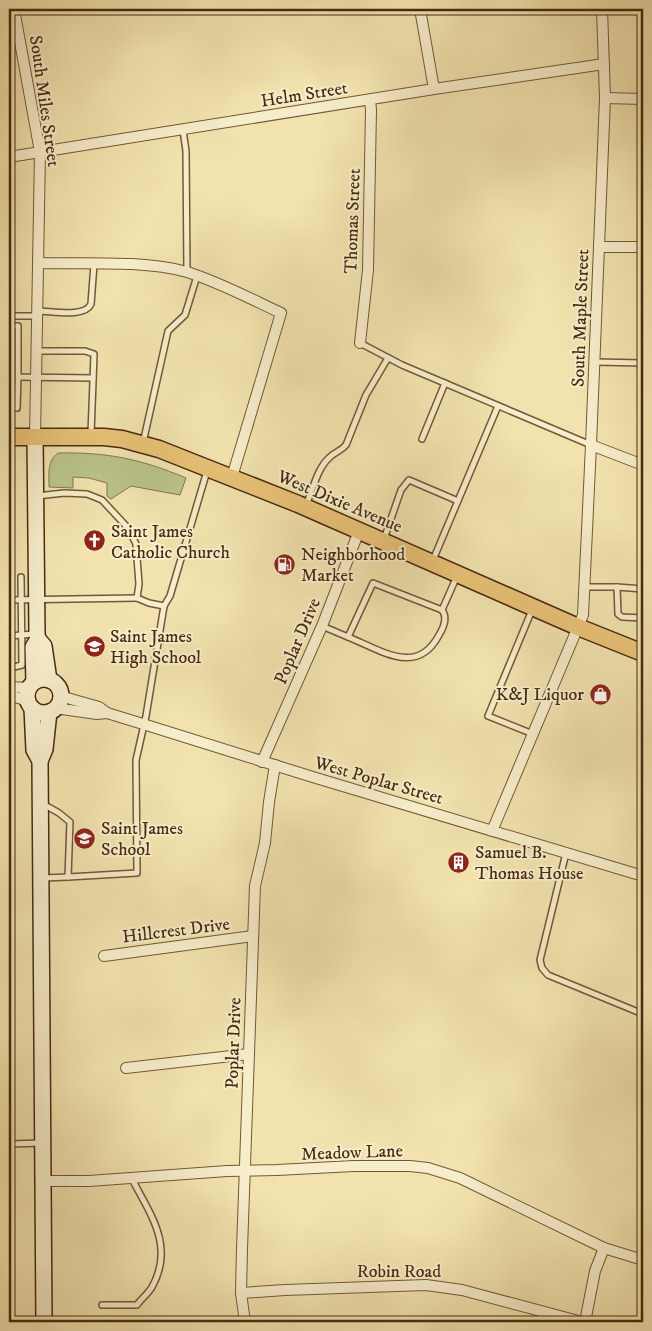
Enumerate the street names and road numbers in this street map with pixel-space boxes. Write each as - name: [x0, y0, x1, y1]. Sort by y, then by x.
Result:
- street label: South Miles Street: [24, 34, 64, 168]
- street label: Helm Street: [259, 77, 349, 113]
- street label: Thomas Street: [340, 168, 366, 274]
- street label: South Maple Street: [568, 248, 594, 387]
- street label: West Dixie Avenue: [273, 465, 405, 538]
- street label: Poplar Drive: [270, 595, 326, 688]
- street label: West Poplar Street: [311, 752, 446, 810]
- street label: Hillcrest Drive: [121, 913, 231, 948]
- street label: Poplar Drive: [221, 997, 247, 1089]
- street label: Meadow Lane: [301, 1140, 403, 1166]
- street label: Robin Road: [357, 1261, 441, 1283]

